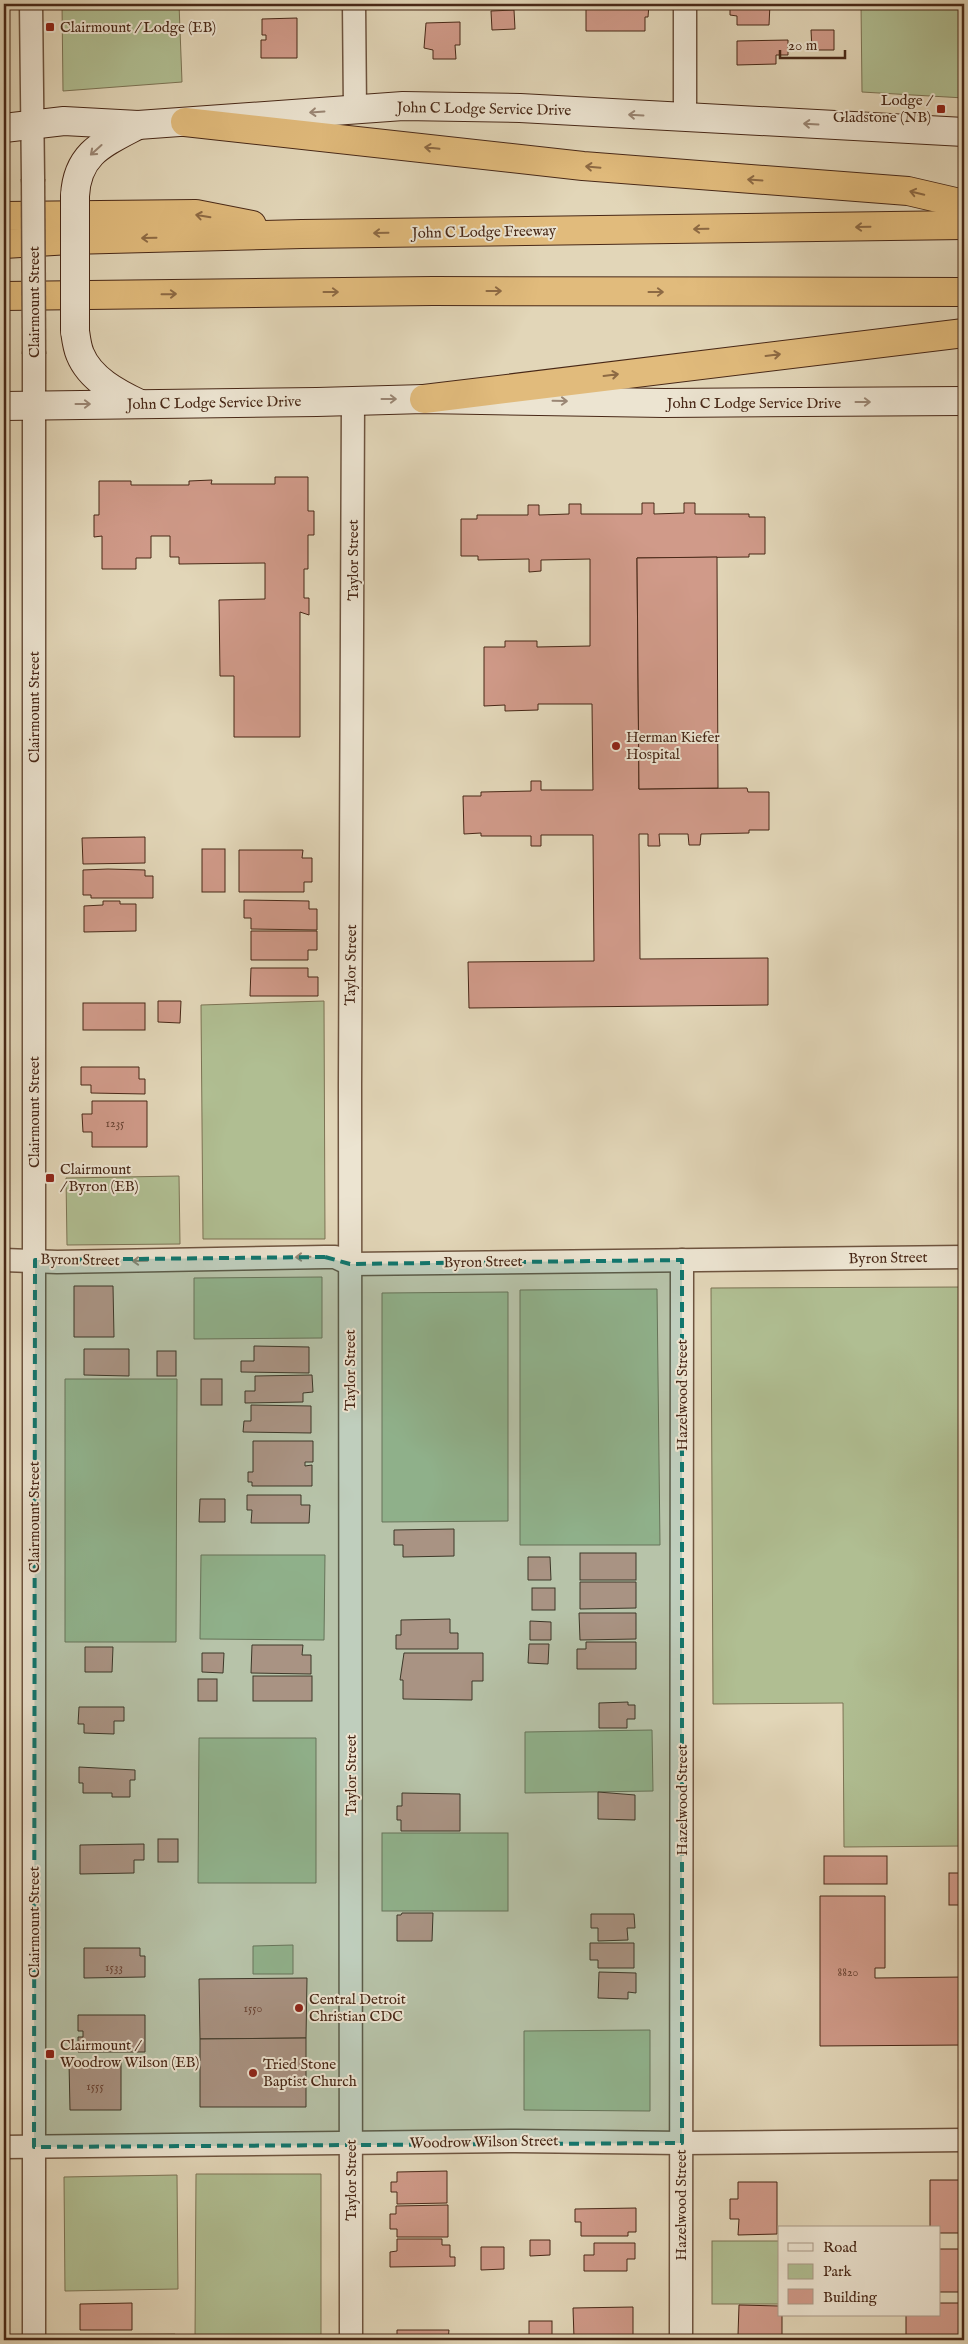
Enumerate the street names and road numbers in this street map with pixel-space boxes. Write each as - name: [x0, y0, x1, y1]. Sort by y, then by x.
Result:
- street label: John C Lodge Service Drive: [395, 98, 571, 120]
- street label: John C Lodge Freeway: [410, 221, 557, 243]
- street label: Clairmount Street: [25, 246, 44, 358]
- street label: John C Lodge Service Drive: [125, 392, 301, 414]
- street label: John C Lodge Service Drive: [665, 394, 841, 413]
- street label: Taylor Street: [344, 519, 363, 601]
- street label: Clairmount Street: [25, 651, 44, 763]
- street label: Taylor Street: [341, 924, 361, 1006]
- street label: Clairmount Street: [25, 1056, 44, 1168]
- street label: Byron Street: [848, 1248, 928, 1268]
- street label: Byron Street: [40, 1250, 120, 1270]
- street label: Byron Street: [443, 1252, 523, 1272]
- street label: Taylor Street: [341, 1329, 360, 1411]
- street label: Hazelwood Street: [673, 1339, 692, 1451]
- street label: Clairmount Street: [25, 1461, 44, 1573]
- street label: Taylor Street: [342, 1734, 361, 1816]
- street label: Hazelwood Street: [673, 1744, 692, 1856]
- street label: Clairmount Street: [25, 1866, 44, 1978]
- street label: Woodrow Wilson Street: [410, 2131, 558, 2153]
- street label: Taylor Street: [342, 2139, 361, 2221]
- street label: Hazelwood Street: [672, 2149, 691, 2261]

